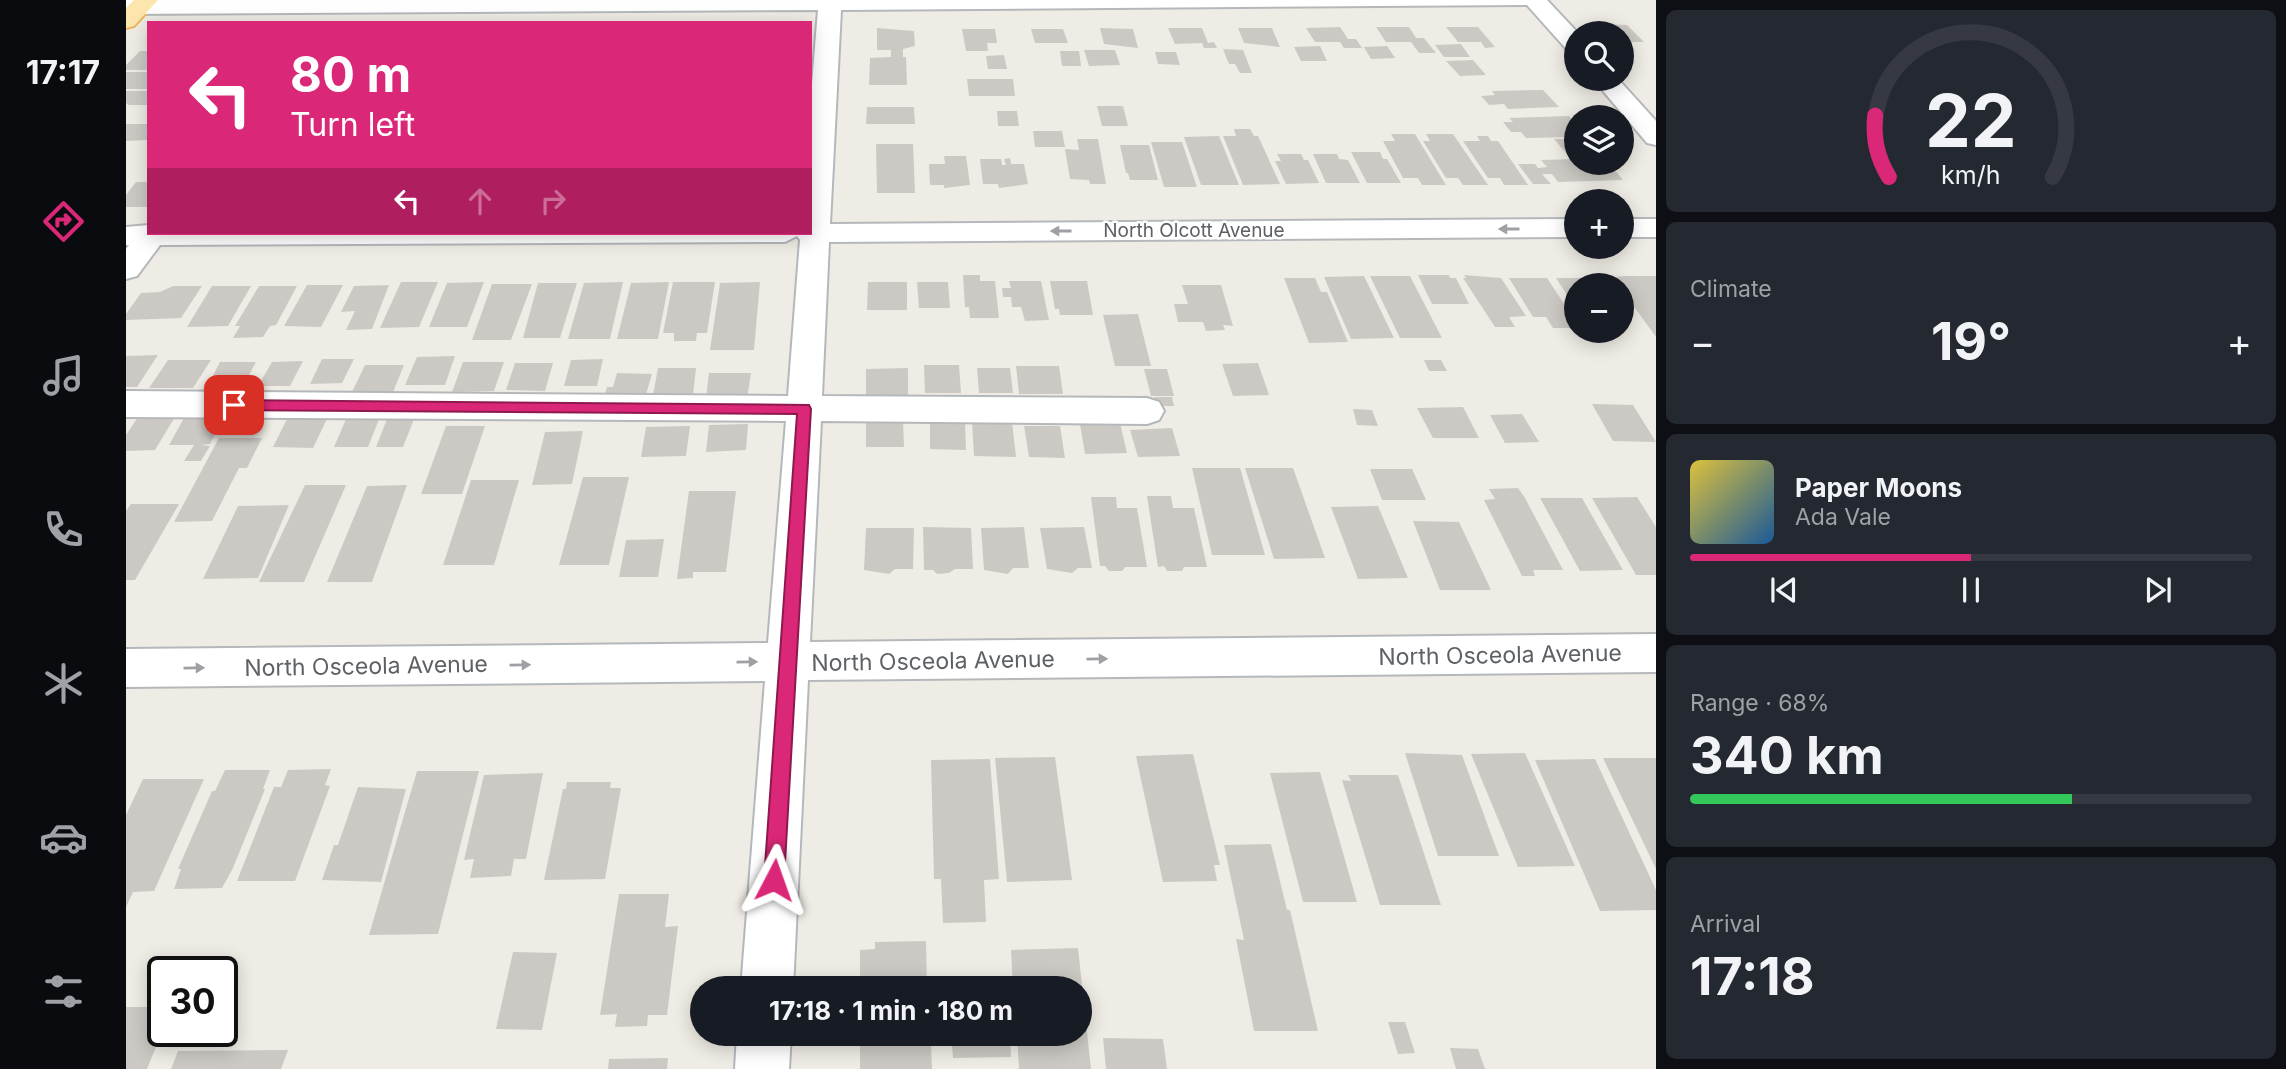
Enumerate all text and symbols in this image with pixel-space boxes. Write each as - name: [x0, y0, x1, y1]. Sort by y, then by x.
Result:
- map controls: [1564, 21, 1634, 343]
- button: search: [1564, 21, 1634, 91]
- text: 80 m: [290, 45, 411, 104]
- icon: left: [175, 49, 266, 140]
- text: 17:17: [26, 53, 100, 92]
- text: 22: [1925, 76, 2017, 165]
- text: Turn left: [290, 105, 415, 144]
- button: layers: [1564, 105, 1634, 175]
- text: km/h: [1941, 160, 2001, 190]
- icon: left: [388, 182, 426, 220]
- icon: ahead: [461, 182, 499, 220]
- icon: right: [534, 182, 572, 220]
- button: +: [1564, 189, 1634, 259]
- icon: directions: [39, 197, 88, 246]
- street label: North Olcott Avenue: [1103, 219, 1285, 242]
- one-way arrow: [1497, 223, 1519, 235]
- one-way arrow: [1049, 225, 1071, 237]
- button: −: [1564, 273, 1634, 343]
- text: Climate: [1690, 275, 1772, 303]
- text: 19°: [1931, 310, 2011, 373]
- text: −: [1690, 319, 1715, 365]
- text: +: [2227, 319, 2252, 365]
- icon: music: [39, 351, 88, 400]
- pin: [204, 375, 264, 435]
- icon: arrive: [215, 386, 253, 424]
- text: Paper Moons: [1795, 472, 1962, 503]
- text: Ada Vale: [1795, 503, 1891, 531]
- icon: phone: [39, 505, 88, 554]
- icon: previous: [1765, 571, 1803, 609]
- icon: pause: [1952, 571, 1990, 609]
- icon: next: [2139, 571, 2177, 609]
- street label: North Osceola Avenue: [1378, 639, 1622, 671]
- street label: North Osceola Avenue: [811, 645, 1055, 677]
- street label: North Osceola Avenue: [244, 650, 488, 682]
- one-way arrow: [1086, 653, 1108, 665]
- one-way arrow: [736, 657, 758, 668]
- icon: climate: [39, 659, 88, 708]
- one-way arrow: [509, 659, 531, 671]
- one-way arrow: [183, 662, 205, 674]
- text: Range · 68%: [1690, 689, 1829, 717]
- text: 340 km: [1690, 724, 1884, 787]
- icon: car: [39, 813, 88, 862]
- position arrow: [737, 843, 811, 917]
- text: Arrival: [1690, 910, 1761, 938]
- text: 17:18: [1690, 945, 1815, 1008]
- speed limit sign: 30: [147, 956, 238, 1047]
- icon: filters: [39, 967, 88, 1016]
- text: 17:18 · 1 min · 180 m: [769, 995, 1013, 1026]

